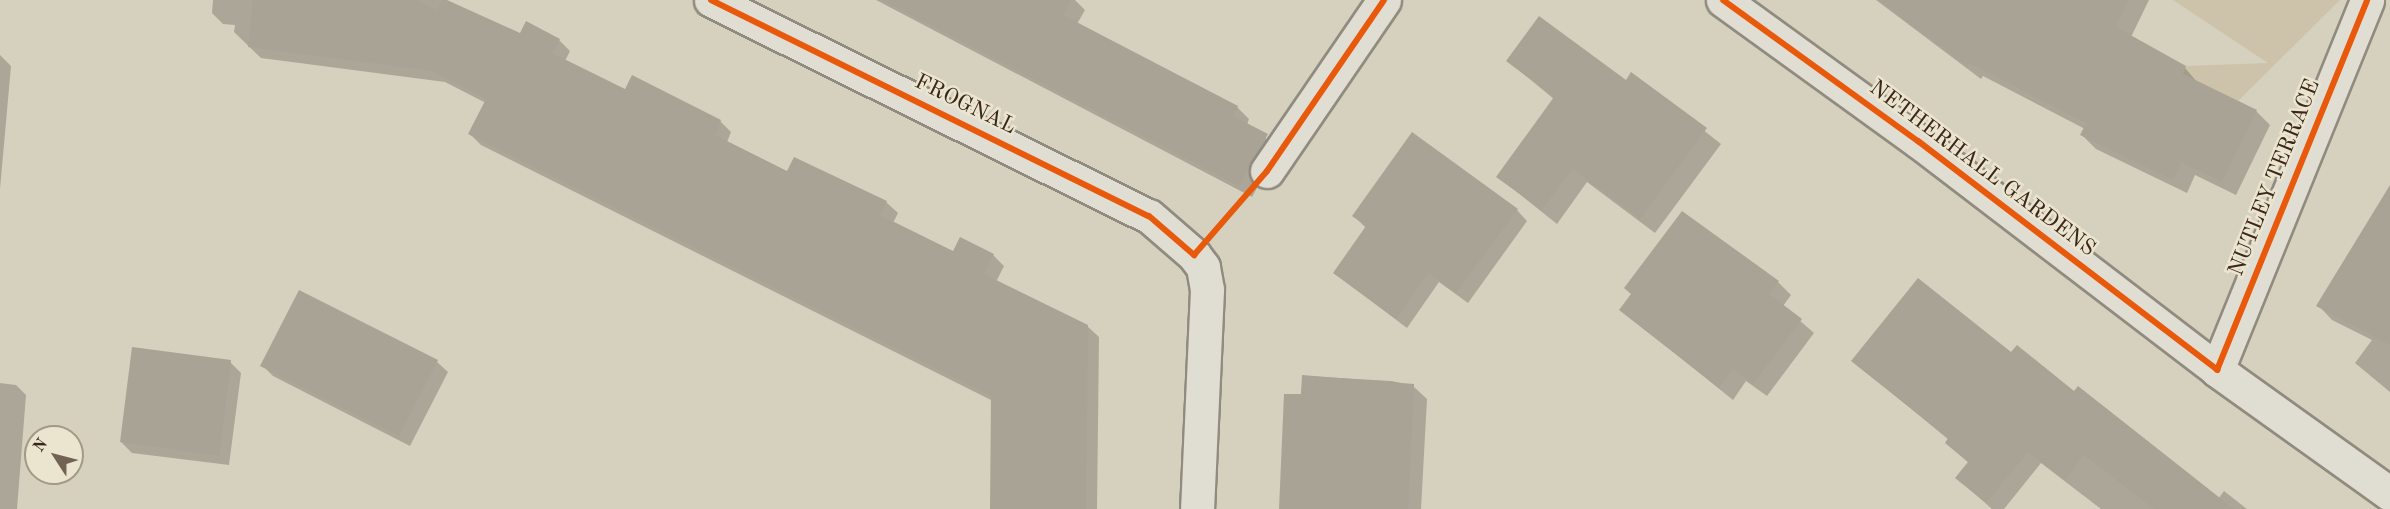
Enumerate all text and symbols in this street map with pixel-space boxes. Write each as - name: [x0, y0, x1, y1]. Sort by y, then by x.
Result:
- street label: FROGNAL: [910, 69, 1020, 141]
- street label: NETHERHALL GARDENS: [1864, 75, 2100, 263]
- street label: NUTLEY TERRACE: [2223, 76, 2327, 280]
- north arrow: [24, 425, 84, 485]
- text: N: [31, 436, 51, 455]

